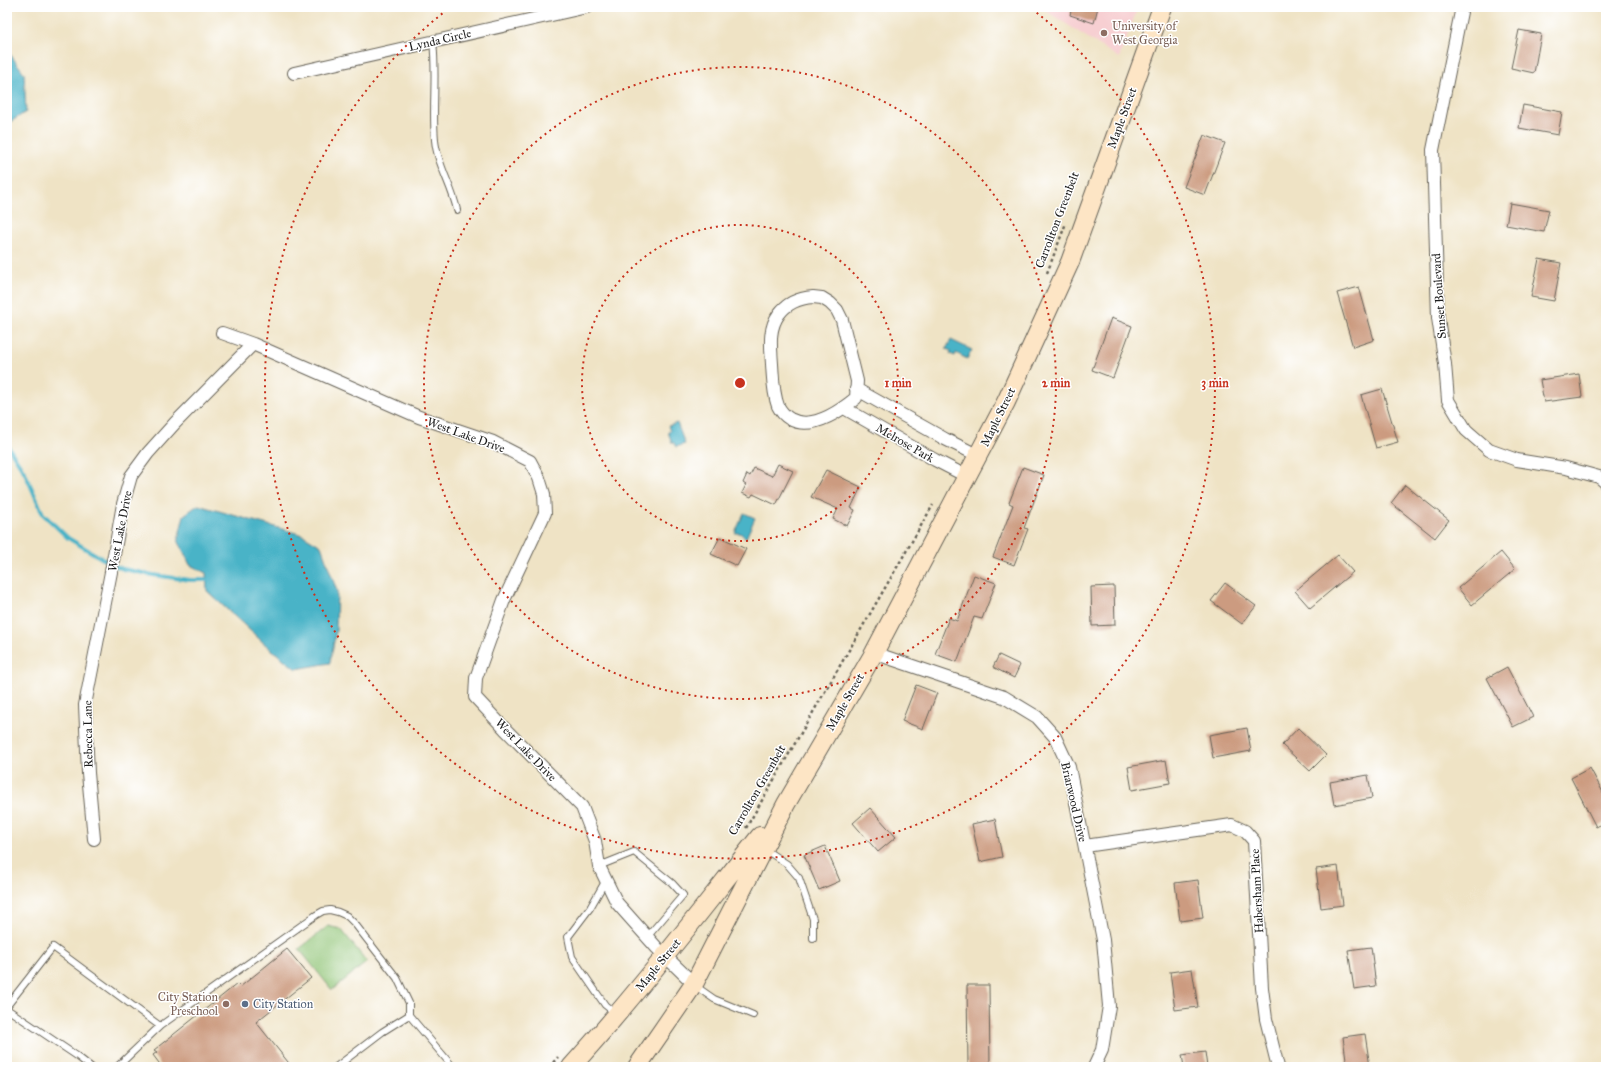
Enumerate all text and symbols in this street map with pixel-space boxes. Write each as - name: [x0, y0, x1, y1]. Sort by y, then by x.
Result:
- place label: University of West Georgia: [1112, 19, 1178, 48]
- street label: Lynda Circle: [407, 26, 473, 54]
- marker: University of West Georgia: [1099, 28, 1109, 38]
- street label: Maple Street: [1104, 85, 1140, 150]
- street label: Carrollton Greenbelt: [1032, 169, 1082, 270]
- street label: Sunset Boulevard: [1429, 253, 1449, 339]
- centre of rings: [733, 376, 747, 390]
- text: 1 min: [884, 376, 912, 390]
- text: 2 min: [1042, 376, 1071, 390]
- text: 3 min: [1201, 376, 1229, 391]
- street label: Maple Street: [978, 385, 1019, 449]
- street label: West Lake Drive: [425, 414, 507, 456]
- street label: Melrose Park: [873, 421, 937, 465]
- street label: West Lake Drive: [105, 489, 135, 573]
- street label: Maple Street: [823, 670, 867, 733]
- street label: Rebecca Lane: [80, 700, 96, 768]
- street label: West Lake Drive: [493, 716, 559, 784]
- street label: Carrollton Greenbelt: [725, 742, 789, 838]
- street label: Briarwood Drive: [1058, 761, 1090, 843]
- street label: Habersham Place: [1248, 848, 1266, 934]
- street label: Maple Street: [632, 935, 684, 994]
- place label: City Station Preschool: [158, 990, 219, 1018]
- place label: City Station: [253, 997, 314, 1011]
- marker: City Station Preschool: [221, 999, 231, 1009]
- marker: City Station: [240, 999, 250, 1009]

